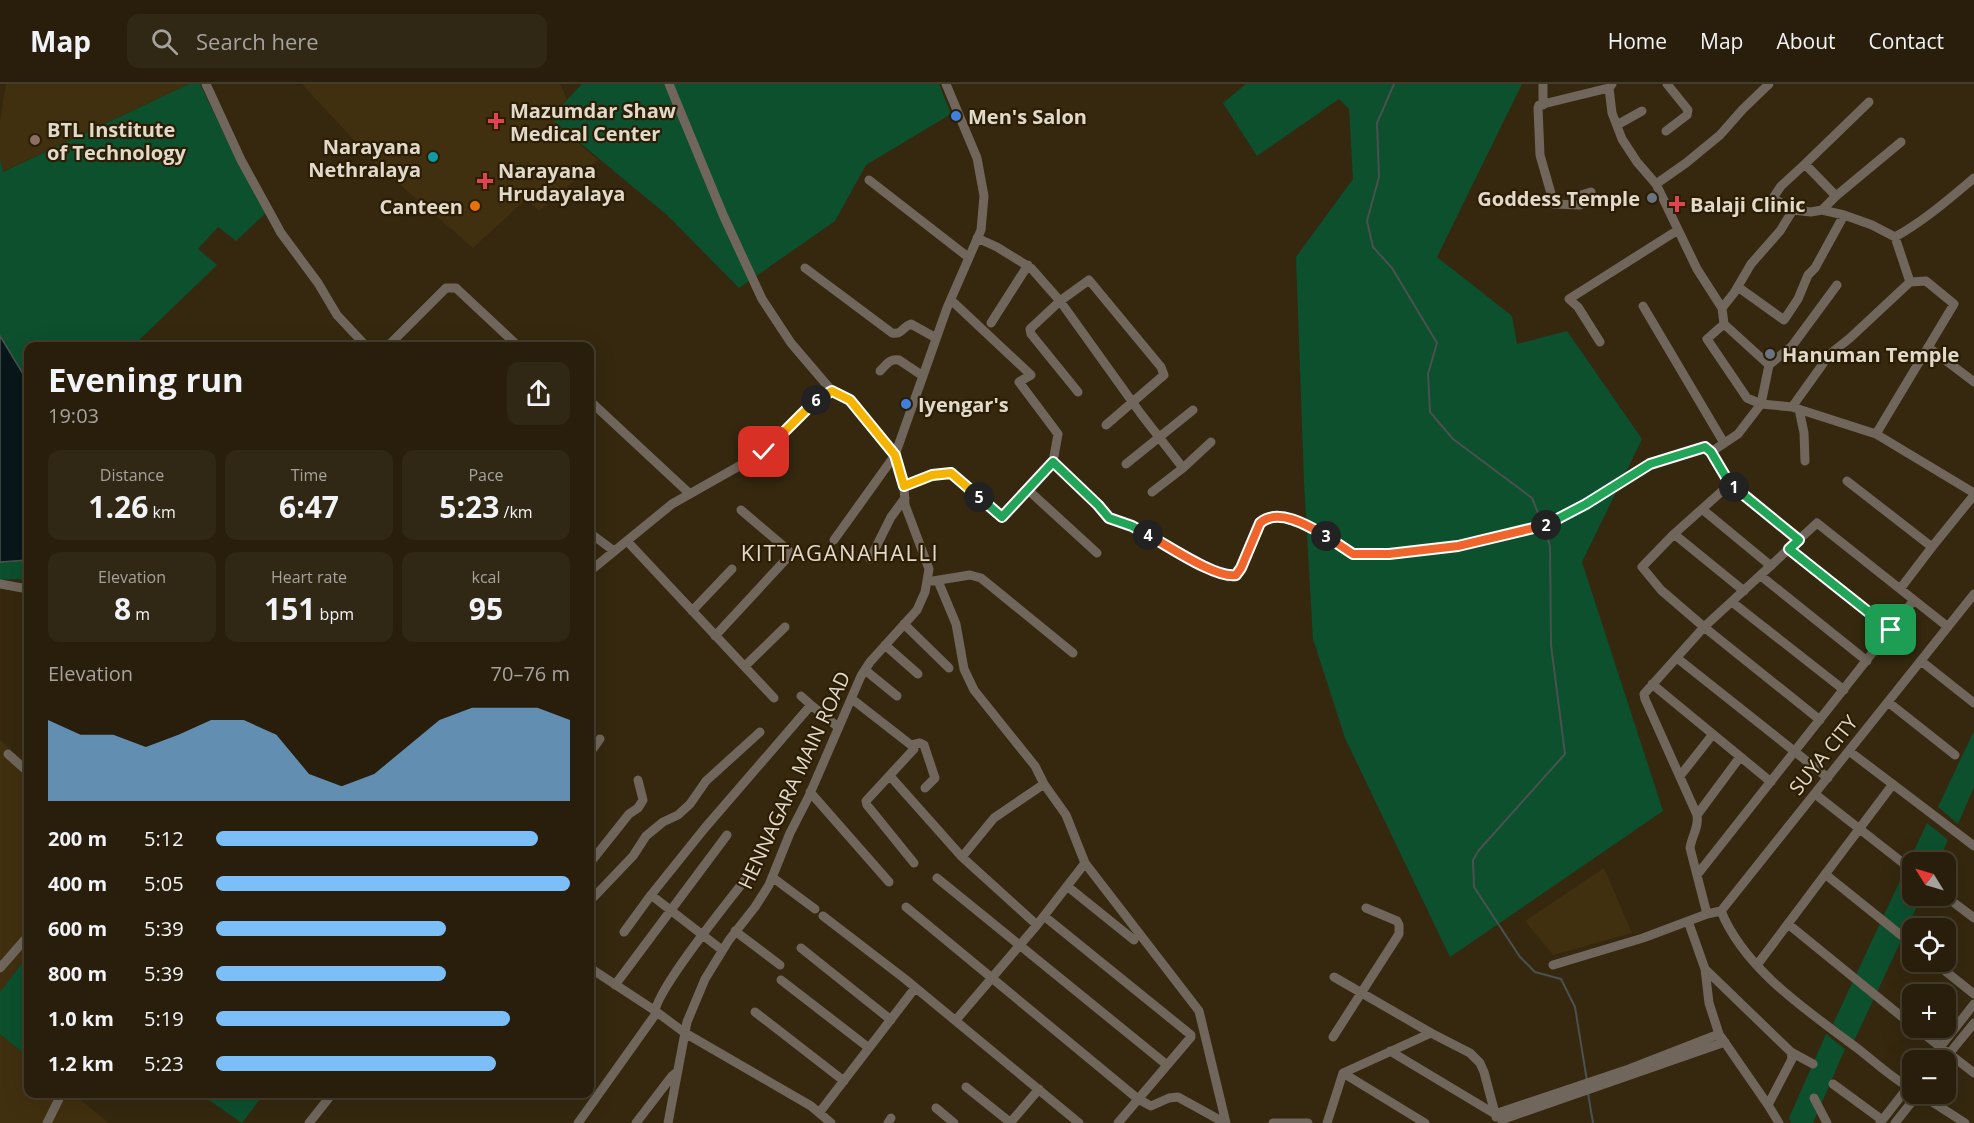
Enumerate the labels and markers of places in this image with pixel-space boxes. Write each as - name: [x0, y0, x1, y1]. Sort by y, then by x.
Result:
- place label: Mazumdar Shaw Medical Center: [510, 97, 676, 147]
- place label: Men's Salon: [968, 103, 1087, 130]
- marker: Men's Salon: [949, 109, 963, 123]
- marker: Mazumdar Shaw Medical Center: [487, 112, 505, 130]
- place label: BTL Institute of Technology: [47, 116, 186, 166]
- marker: BTL Institute of Technology: [28, 133, 42, 147]
- place label: Narayana Nethralaya: [308, 133, 421, 183]
- marker: Narayana Nethralaya: [426, 150, 440, 164]
- place label: Narayana Hrudayalaya: [498, 157, 625, 207]
- marker: Narayana Hrudayalaya: [476, 172, 494, 190]
- place label: Goddess Temple: [1477, 185, 1640, 212]
- marker: Goddess Temple: [1645, 191, 1659, 205]
- place label: Balaji Clinic: [1690, 191, 1806, 218]
- place label: Canteen: [380, 193, 463, 220]
- marker: Balaji Clinic: [1668, 195, 1686, 213]
- marker: Canteen: [468, 199, 482, 213]
- place label: Hanuman Temple: [1782, 341, 1959, 368]
- marker: Hanuman Temple: [1763, 347, 1777, 361]
- pin: 6: [801, 385, 831, 415]
- place label: Iyengar's: [918, 391, 1009, 418]
- marker: Iyengar's: [899, 397, 913, 411]
- pin: [738, 426, 789, 477]
- pin: 1: [1719, 472, 1749, 502]
- pin: 5: [964, 482, 994, 512]
- pin: 2: [1531, 510, 1561, 540]
- pin: 4: [1133, 520, 1163, 550]
- pin: 3: [1311, 521, 1341, 551]
- pin: [1865, 604, 1916, 655]

